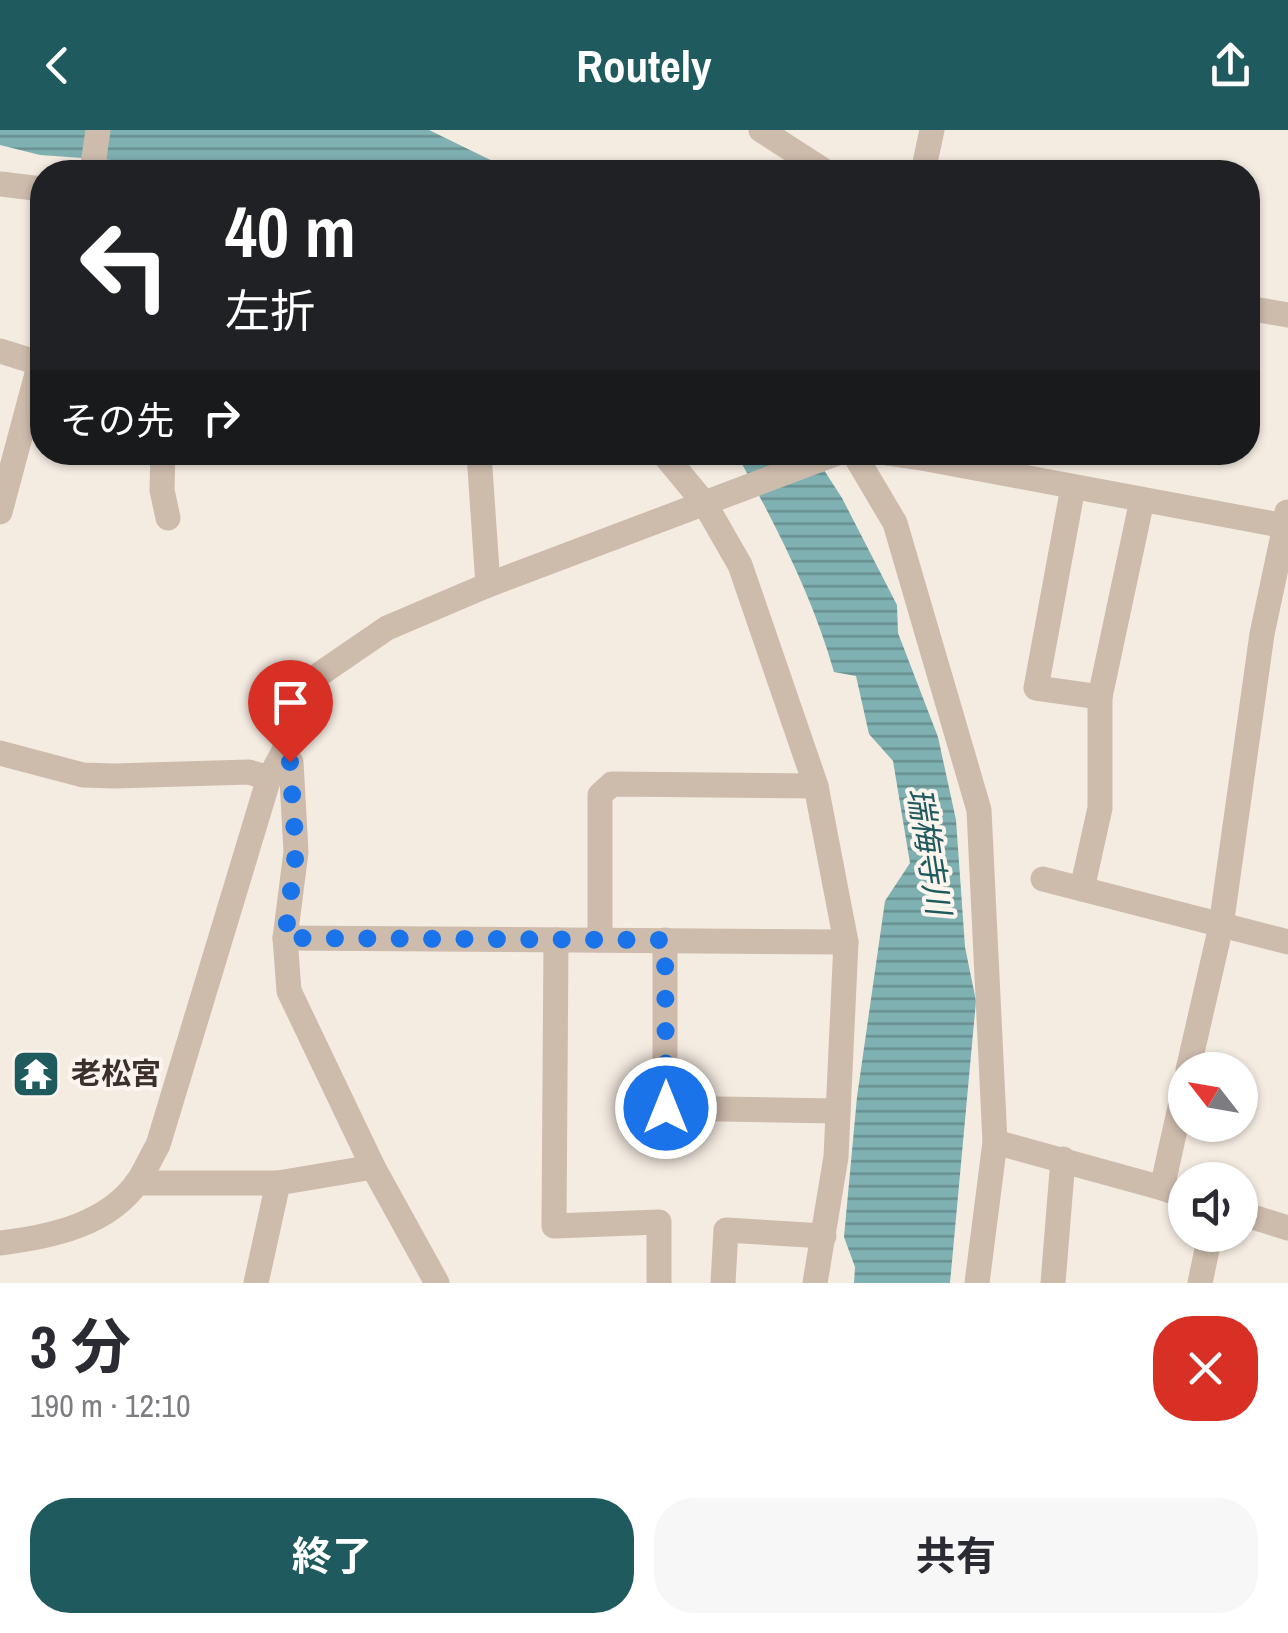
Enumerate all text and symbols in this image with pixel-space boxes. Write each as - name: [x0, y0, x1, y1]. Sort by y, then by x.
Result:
- text: Routely: [576, 35, 712, 96]
- icon: back: [30, 38, 85, 93]
- icon: share: [1203, 38, 1258, 93]
- text: 40 m: [225, 185, 356, 279]
- icon: left: [60, 200, 190, 330]
- text: 左折: [225, 280, 315, 341]
- icon: right: [194, 390, 249, 445]
- text: その先: [60, 395, 174, 446]
- pin: [248, 660, 333, 763]
- icon: arrive: [263, 675, 318, 730]
- water label: 瑞梅寺川: [898, 784, 961, 920]
- temple icon: 老松宮: [10, 1048, 62, 1100]
- north arrow: [1168, 1052, 1258, 1142]
- map controls: [1168, 1052, 1258, 1252]
- place label: 老松宮: [71, 1053, 161, 1093]
- position arrow: [614, 1056, 718, 1160]
- button: sound: [1168, 1162, 1258, 1252]
- text: 3 分: [30, 1306, 131, 1387]
- button: close: [1153, 1316, 1258, 1421]
- text: 190 m · 12:10: [30, 1384, 190, 1427]
- button: 終了: [30, 1498, 634, 1613]
- button: 共有: [654, 1498, 1258, 1613]

